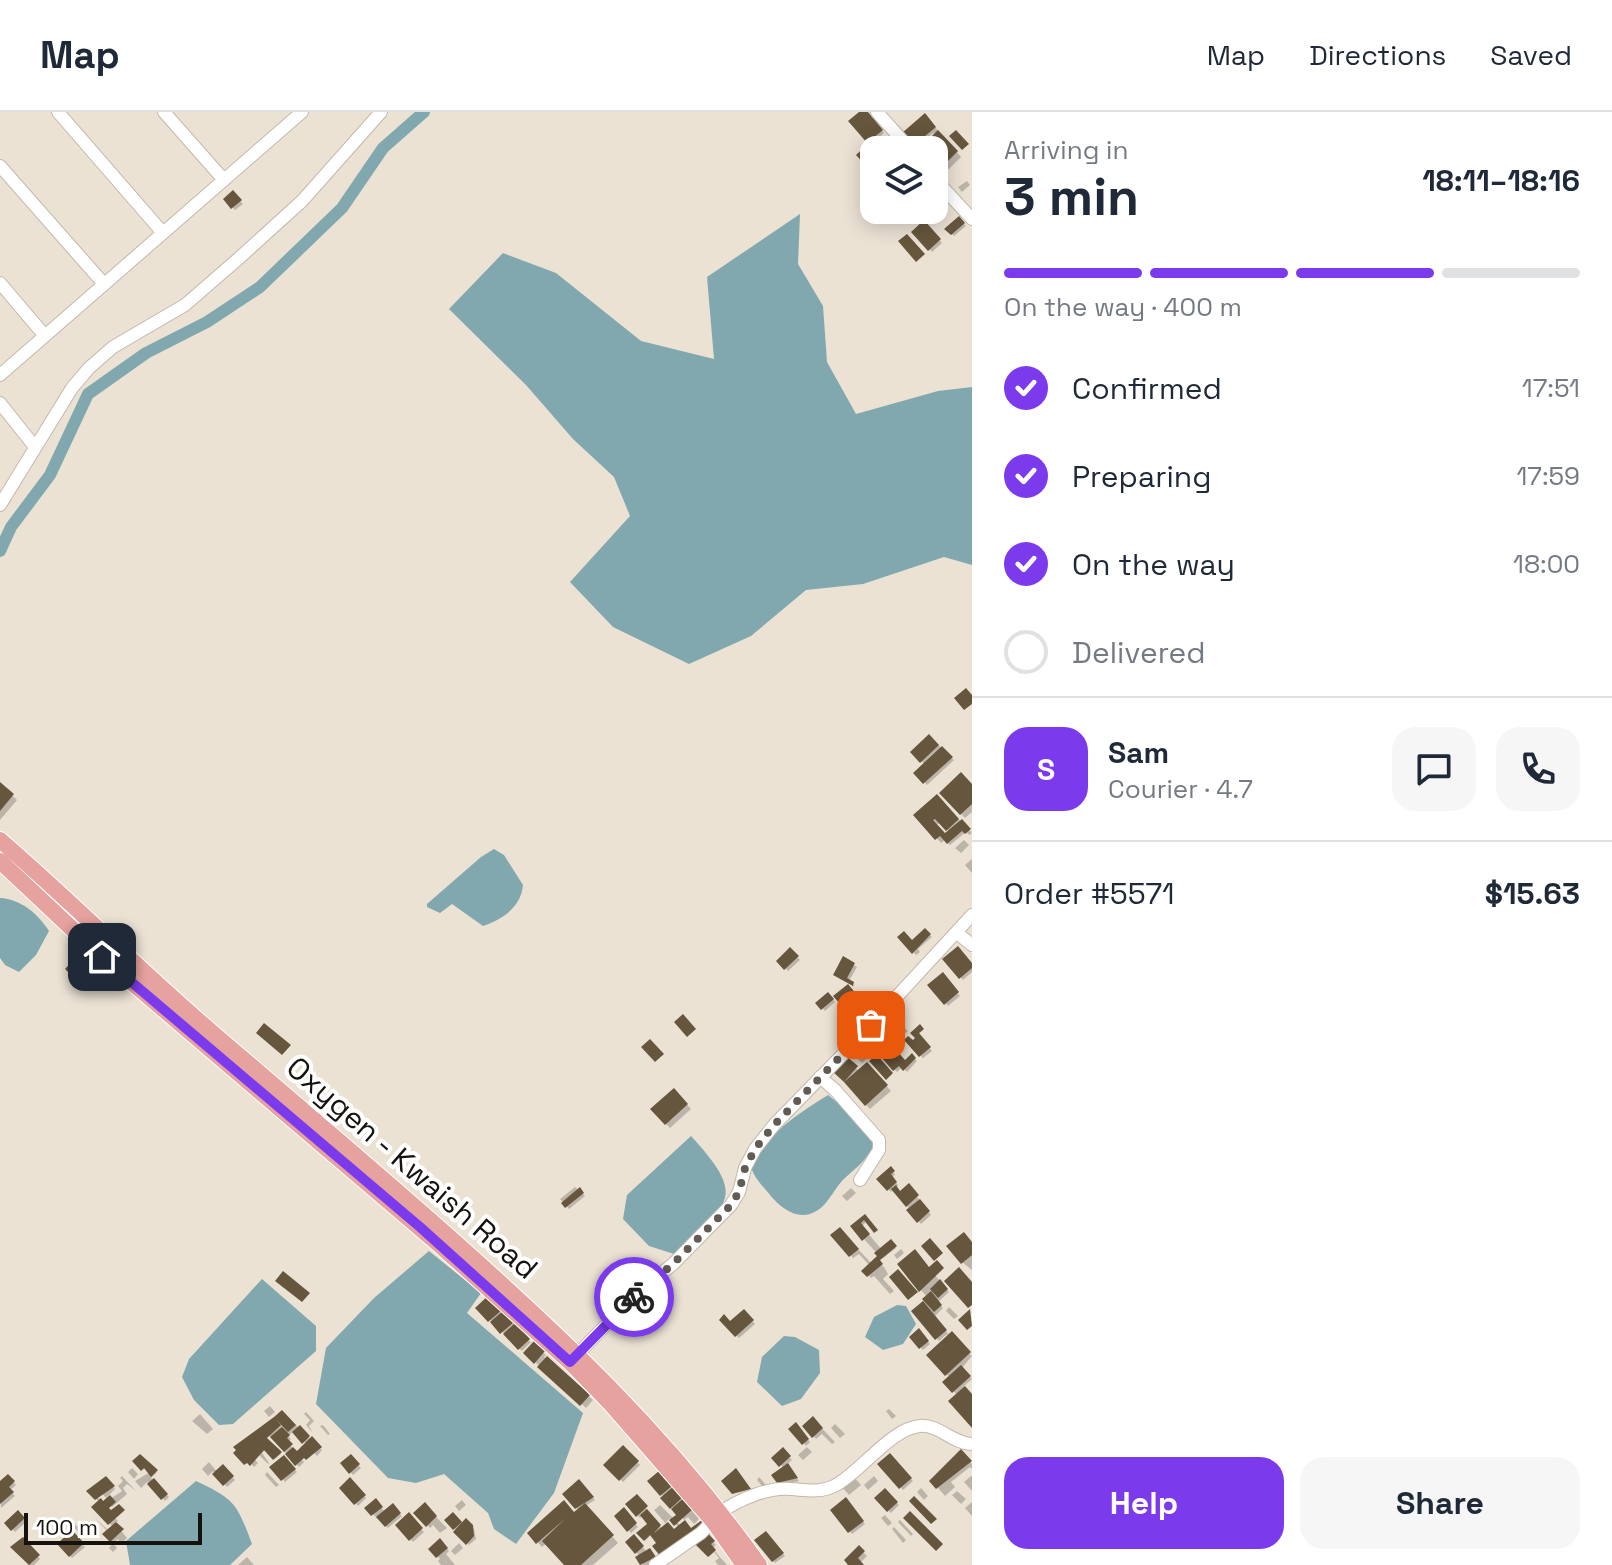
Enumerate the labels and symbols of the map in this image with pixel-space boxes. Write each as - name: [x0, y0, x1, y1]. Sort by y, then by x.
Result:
- pin: [68, 923, 136, 991]
- pin: [837, 991, 905, 1059]
- street label: Oxygen - Kwaish Road: [279, 1048, 546, 1287]
- courier: [594, 1257, 674, 1337]
- scale bar: [24, 1509, 202, 1545]

